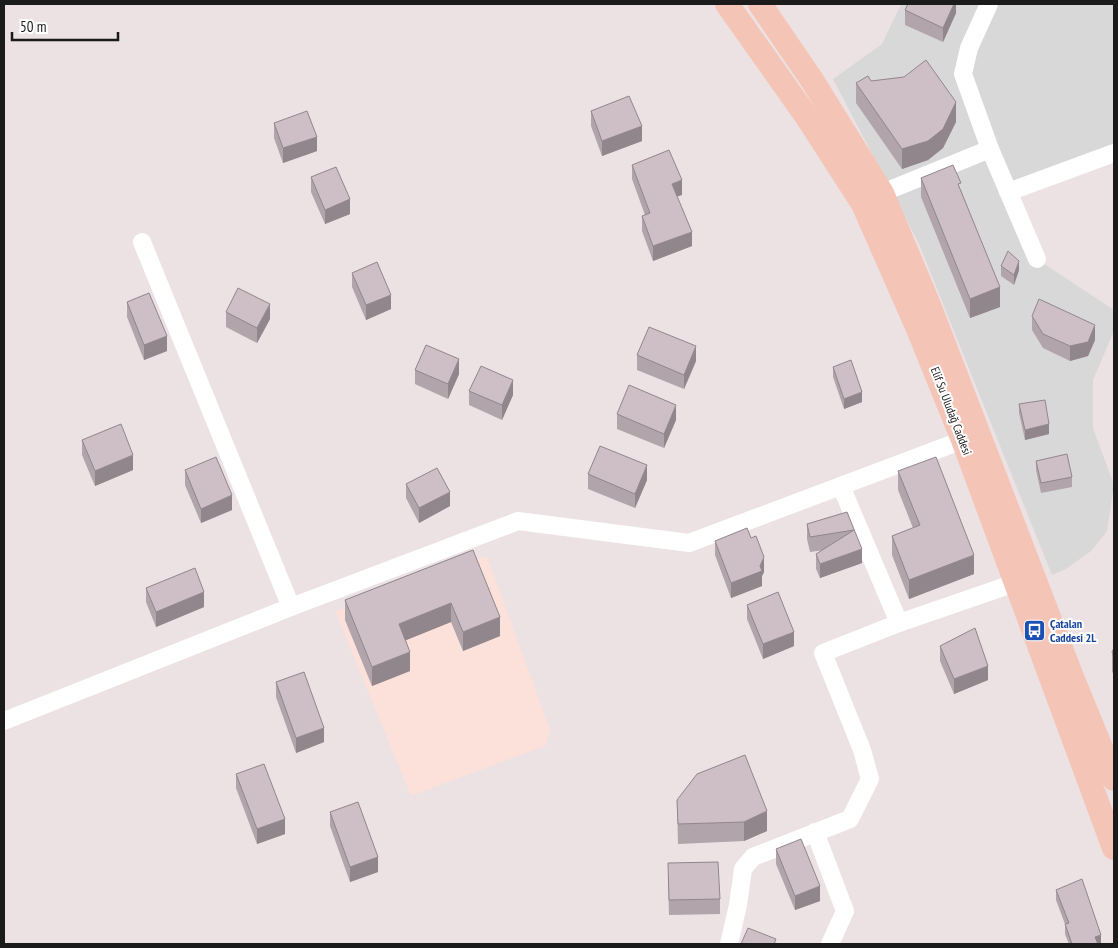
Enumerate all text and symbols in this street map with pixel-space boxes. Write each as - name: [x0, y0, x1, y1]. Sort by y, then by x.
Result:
- scale bar: [12, 10, 119, 42]
- text: 50 m: [20, 17, 46, 36]
- street label: Elif Su Uludağ Caddesi: [928, 365, 975, 457]
- place label: Çatalan Caddesi 2L: [1050, 616, 1096, 645]
- bus stop icon: Çatalan Caddesi 2L: [1022, 619, 1046, 643]

